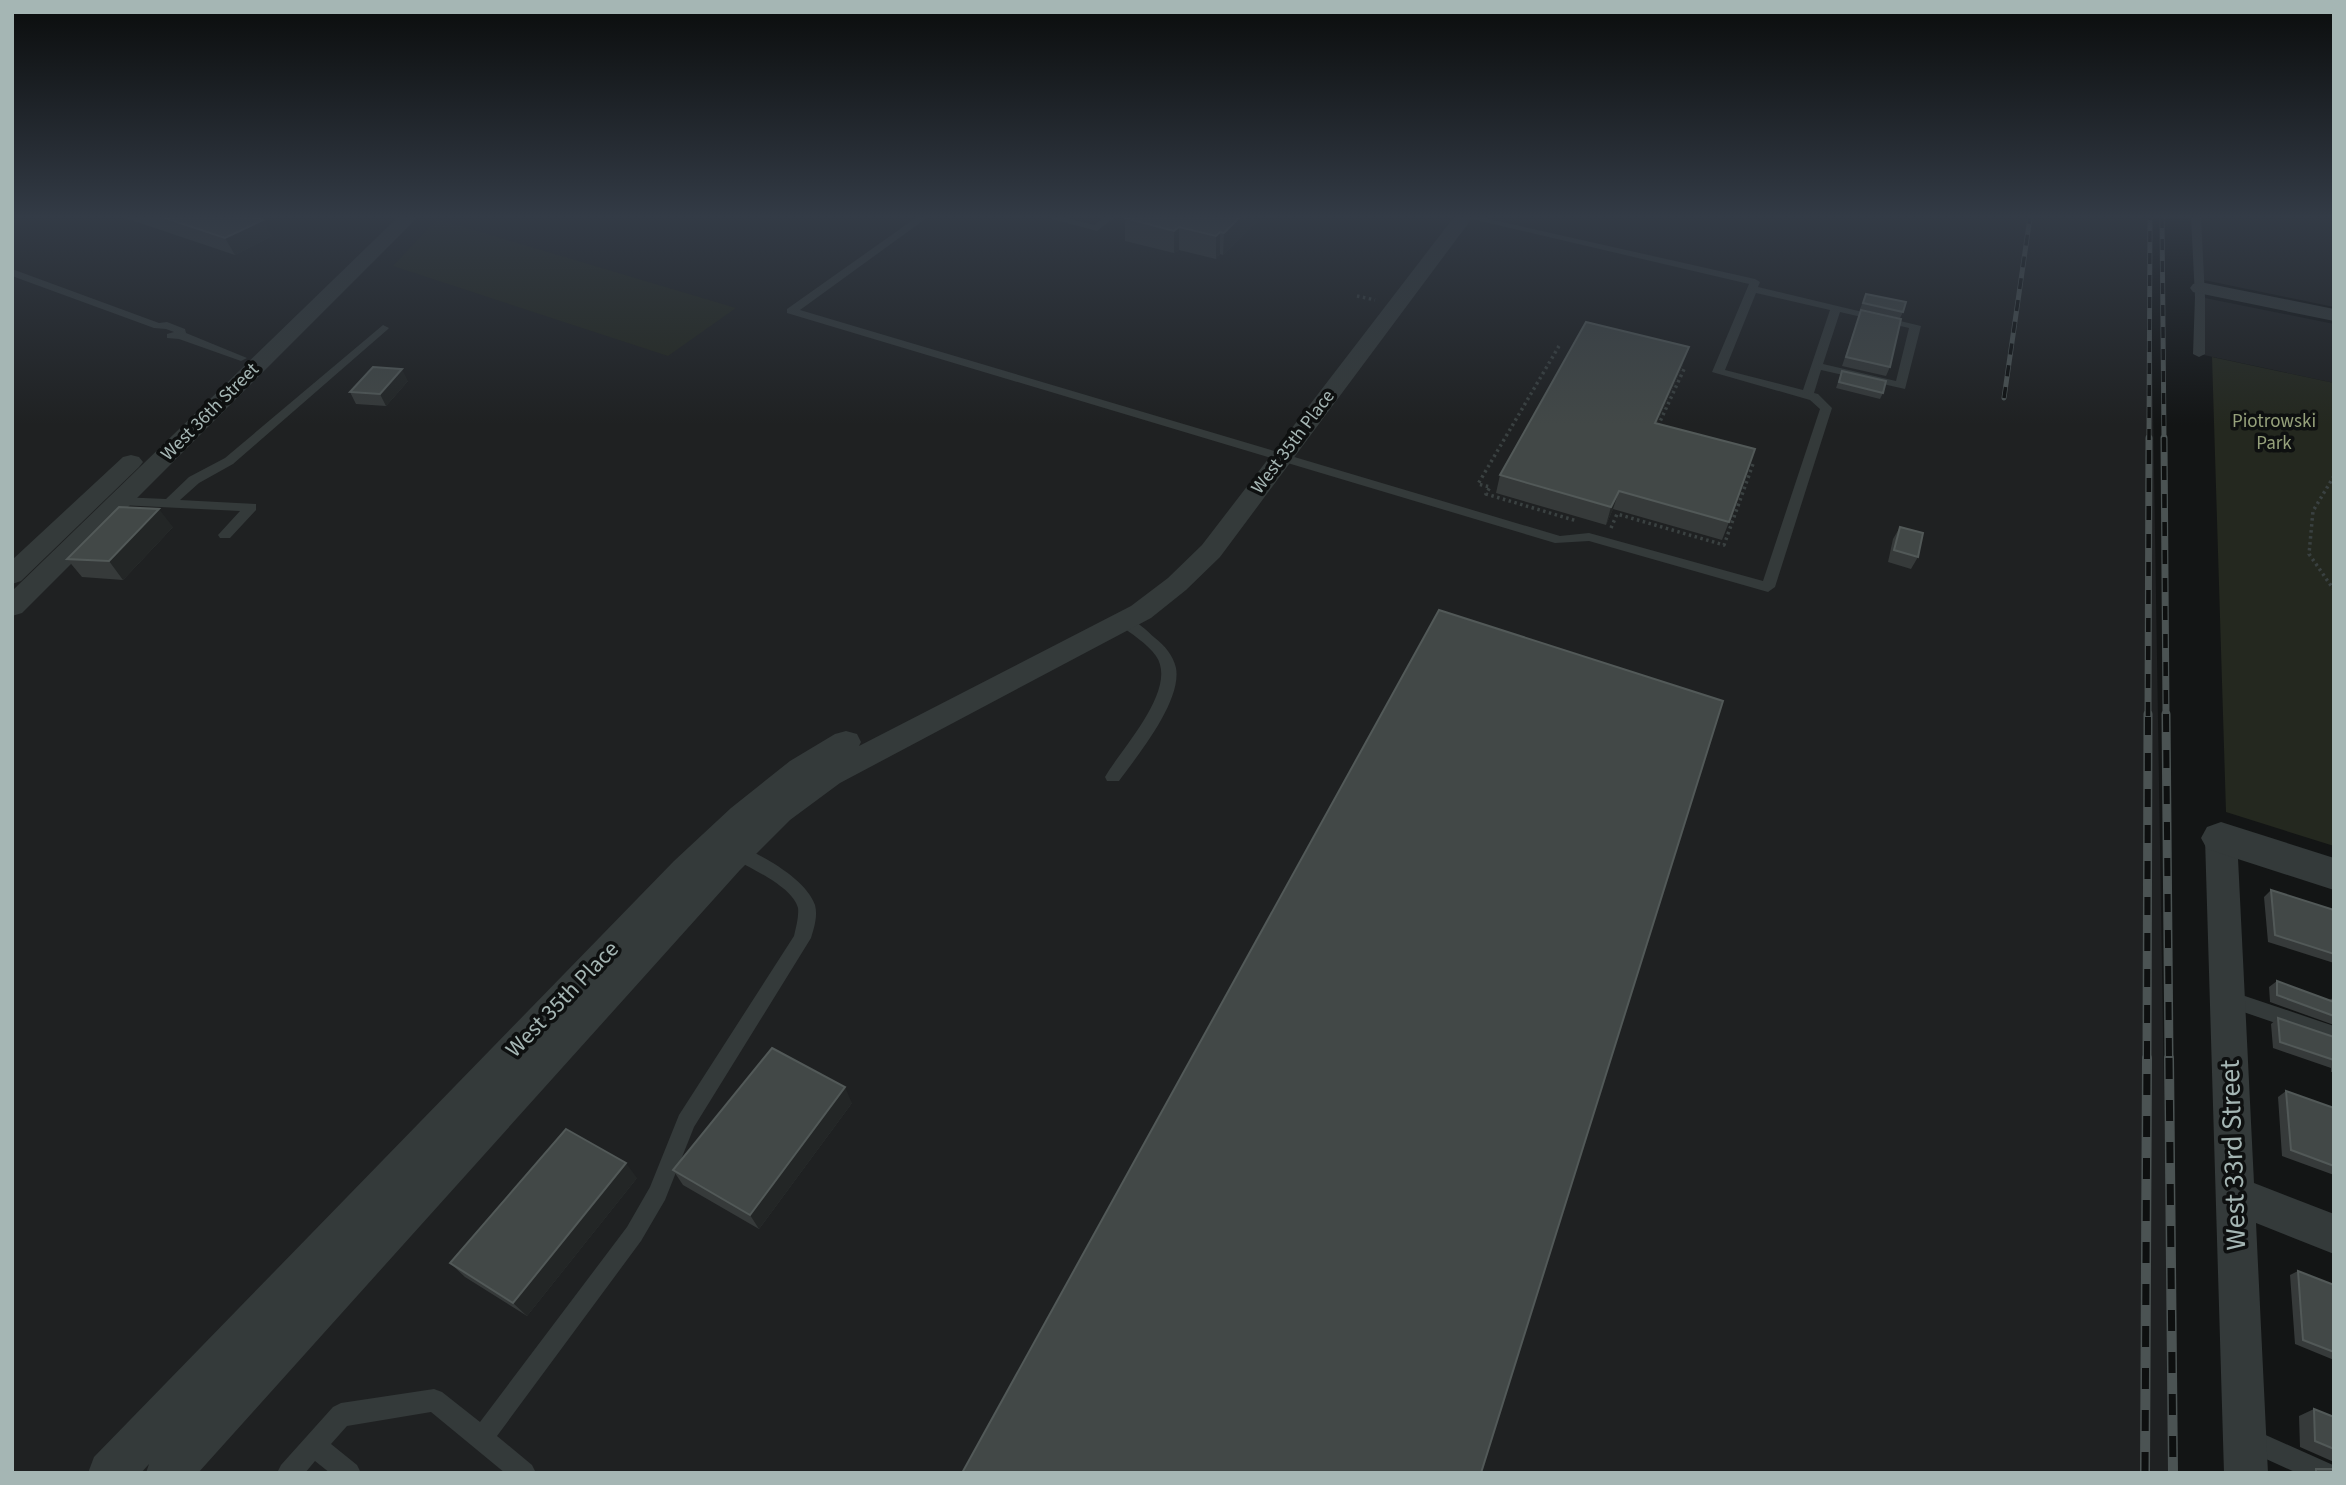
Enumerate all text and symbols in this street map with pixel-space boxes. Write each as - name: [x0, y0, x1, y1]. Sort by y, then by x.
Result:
- street label: West 36th Street: [155, 356, 266, 467]
- street label: West 35th Place: [1245, 384, 1341, 500]
- park label: Piotrowski Park: [2232, 408, 2316, 457]
- street label: West 35th Place: [498, 933, 626, 1065]
- street label: West 33rd Street: [2210, 1058, 2256, 1251]

